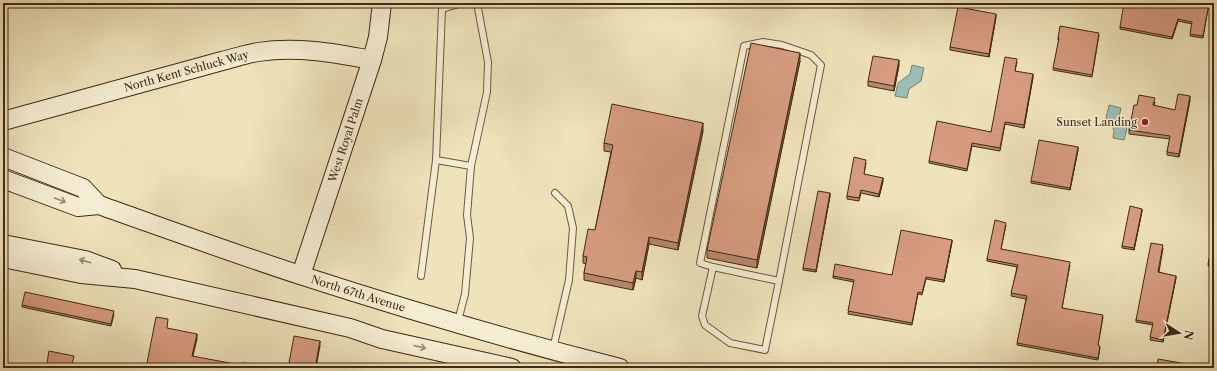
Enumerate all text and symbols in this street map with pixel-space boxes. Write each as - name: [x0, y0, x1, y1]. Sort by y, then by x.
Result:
- street label: North Kent Schluck Way: [122, 47, 251, 95]
- street label: West Royal Palm: [325, 96, 366, 185]
- place label: Sunset Landing: [1056, 115, 1137, 129]
- marker: Sunset Landing: [1140, 117, 1150, 127]
- one-way arrow: [53, 197, 65, 205]
- one-way arrow: [79, 257, 92, 264]
- street label: North 67th Avenue: [309, 272, 407, 315]
- north arrow: [1159, 313, 1199, 353]
- text: N: [1181, 329, 1197, 342]
- one-way arrow: [414, 344, 427, 352]

